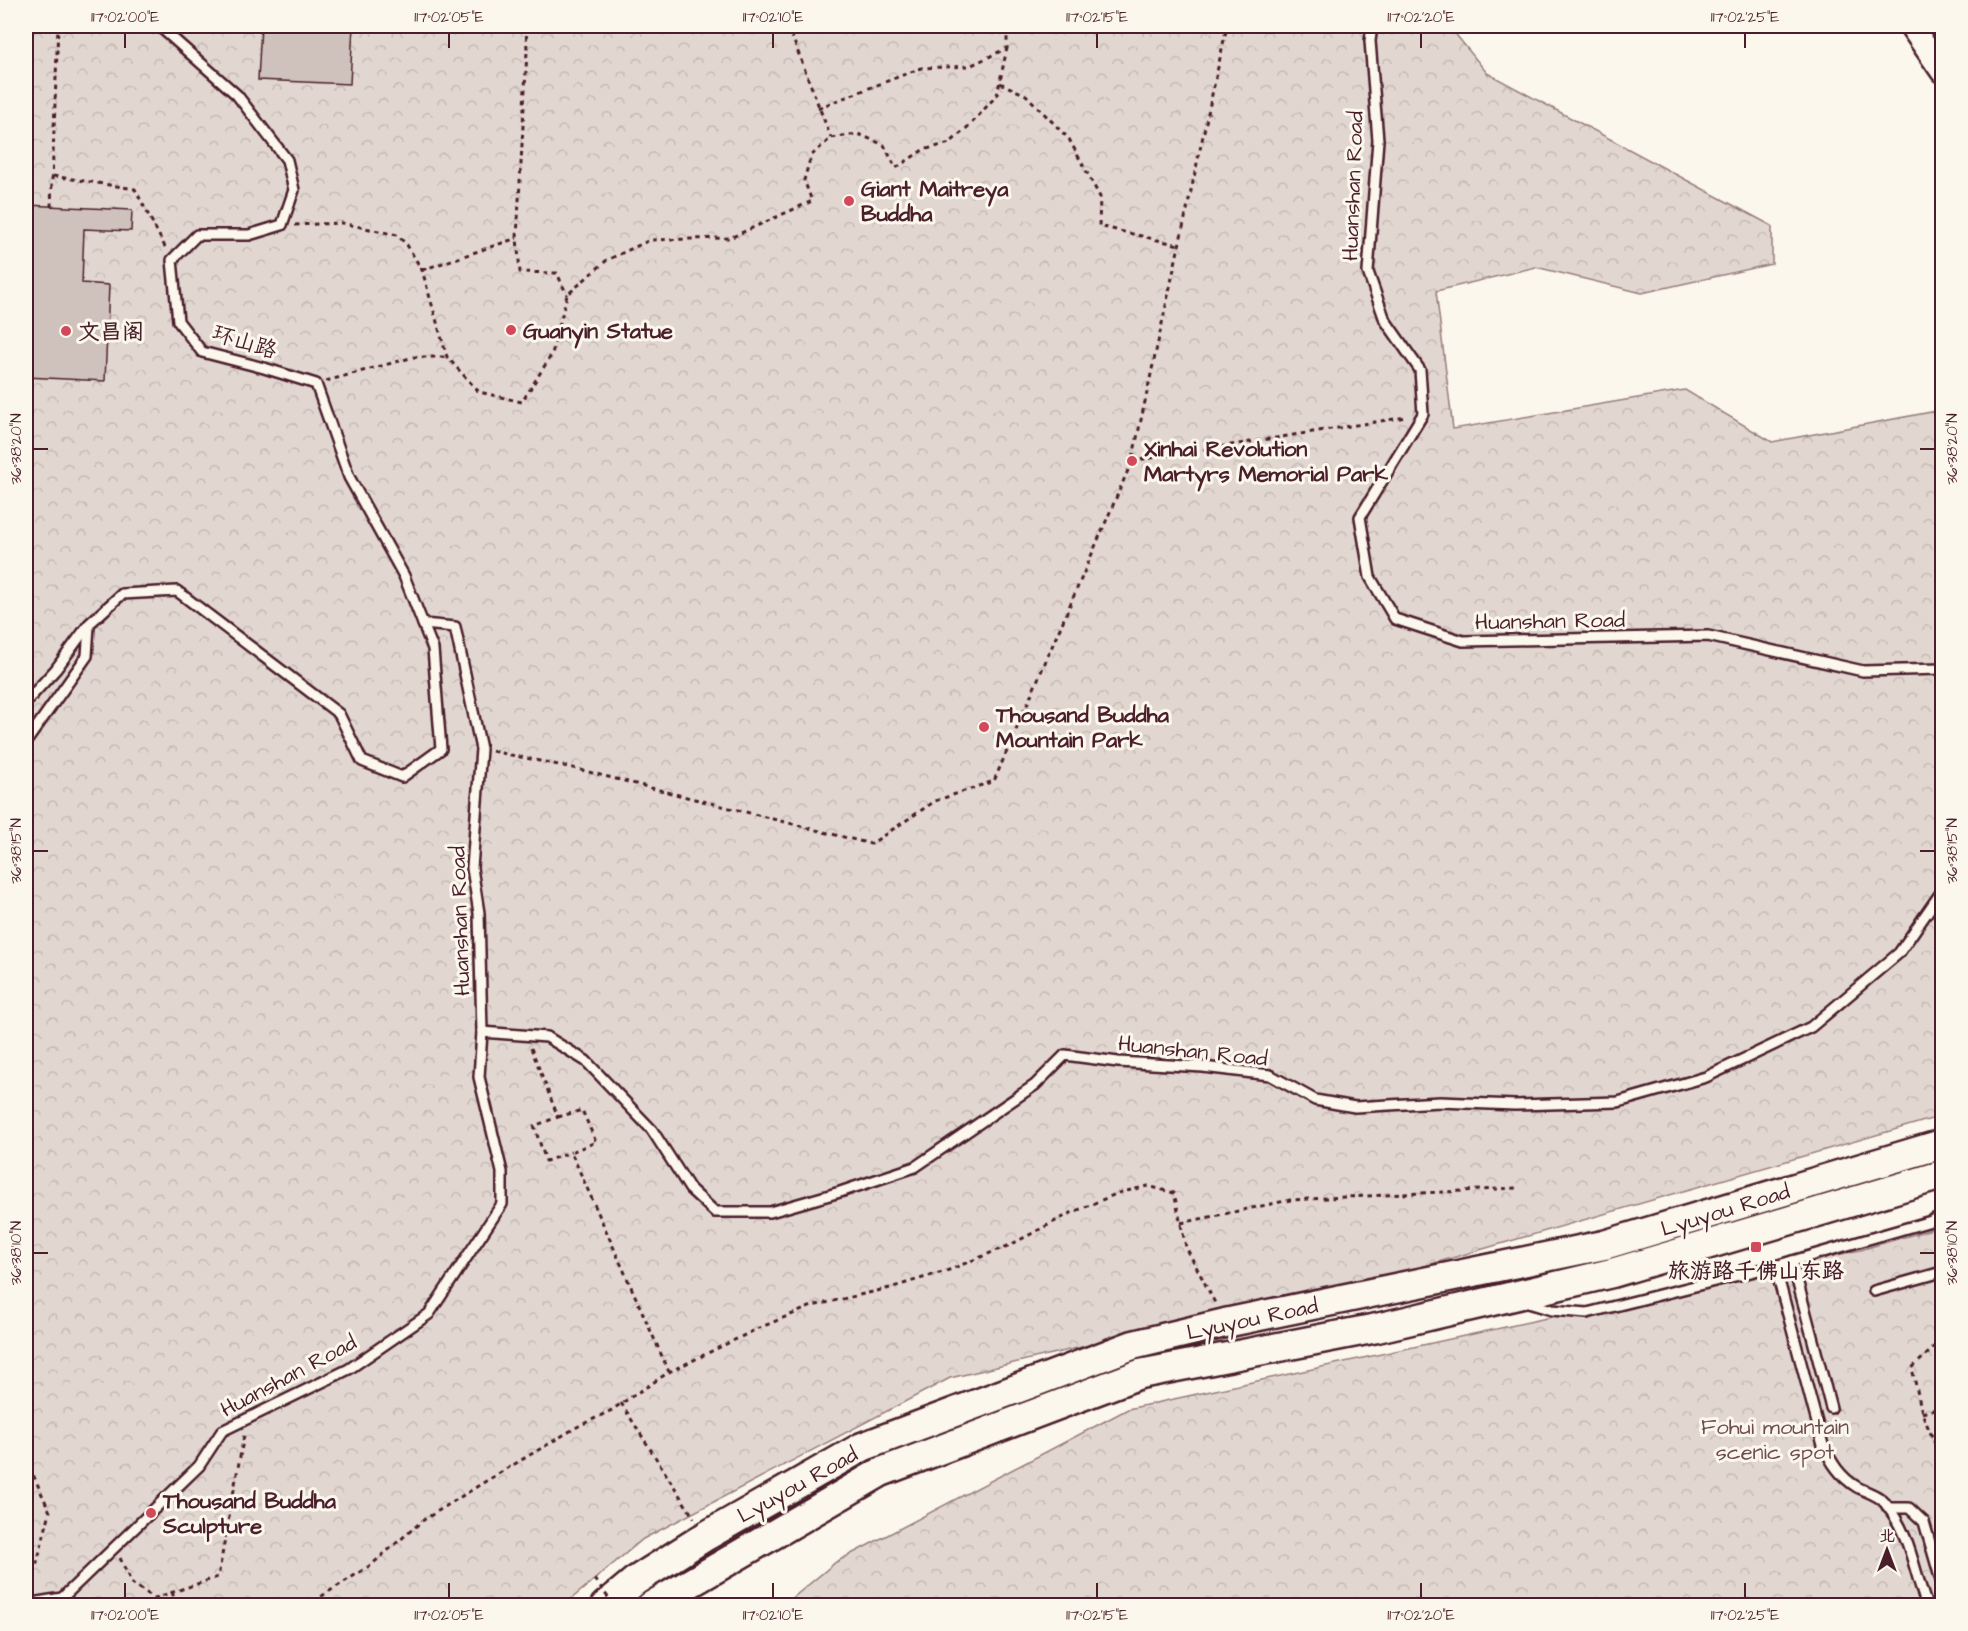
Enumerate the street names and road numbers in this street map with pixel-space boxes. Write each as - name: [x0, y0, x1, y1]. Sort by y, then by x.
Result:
- street label: Huanshan Road: [1335, 110, 1372, 262]
- street label: 环山路: [208, 318, 281, 367]
- street label: Huanshan Road: [1475, 605, 1625, 638]
- street label: Huanshan Road: [442, 845, 479, 997]
- street label: Huanshan Road: [1117, 1028, 1269, 1075]
- street label: Lyuyou Road: [1657, 1176, 1794, 1246]
- street label: Lyuyou Road: [1184, 1290, 1321, 1349]
- street label: Huanshan Road: [215, 1327, 362, 1425]
- street label: Lyuyou Road: [732, 1439, 864, 1532]

